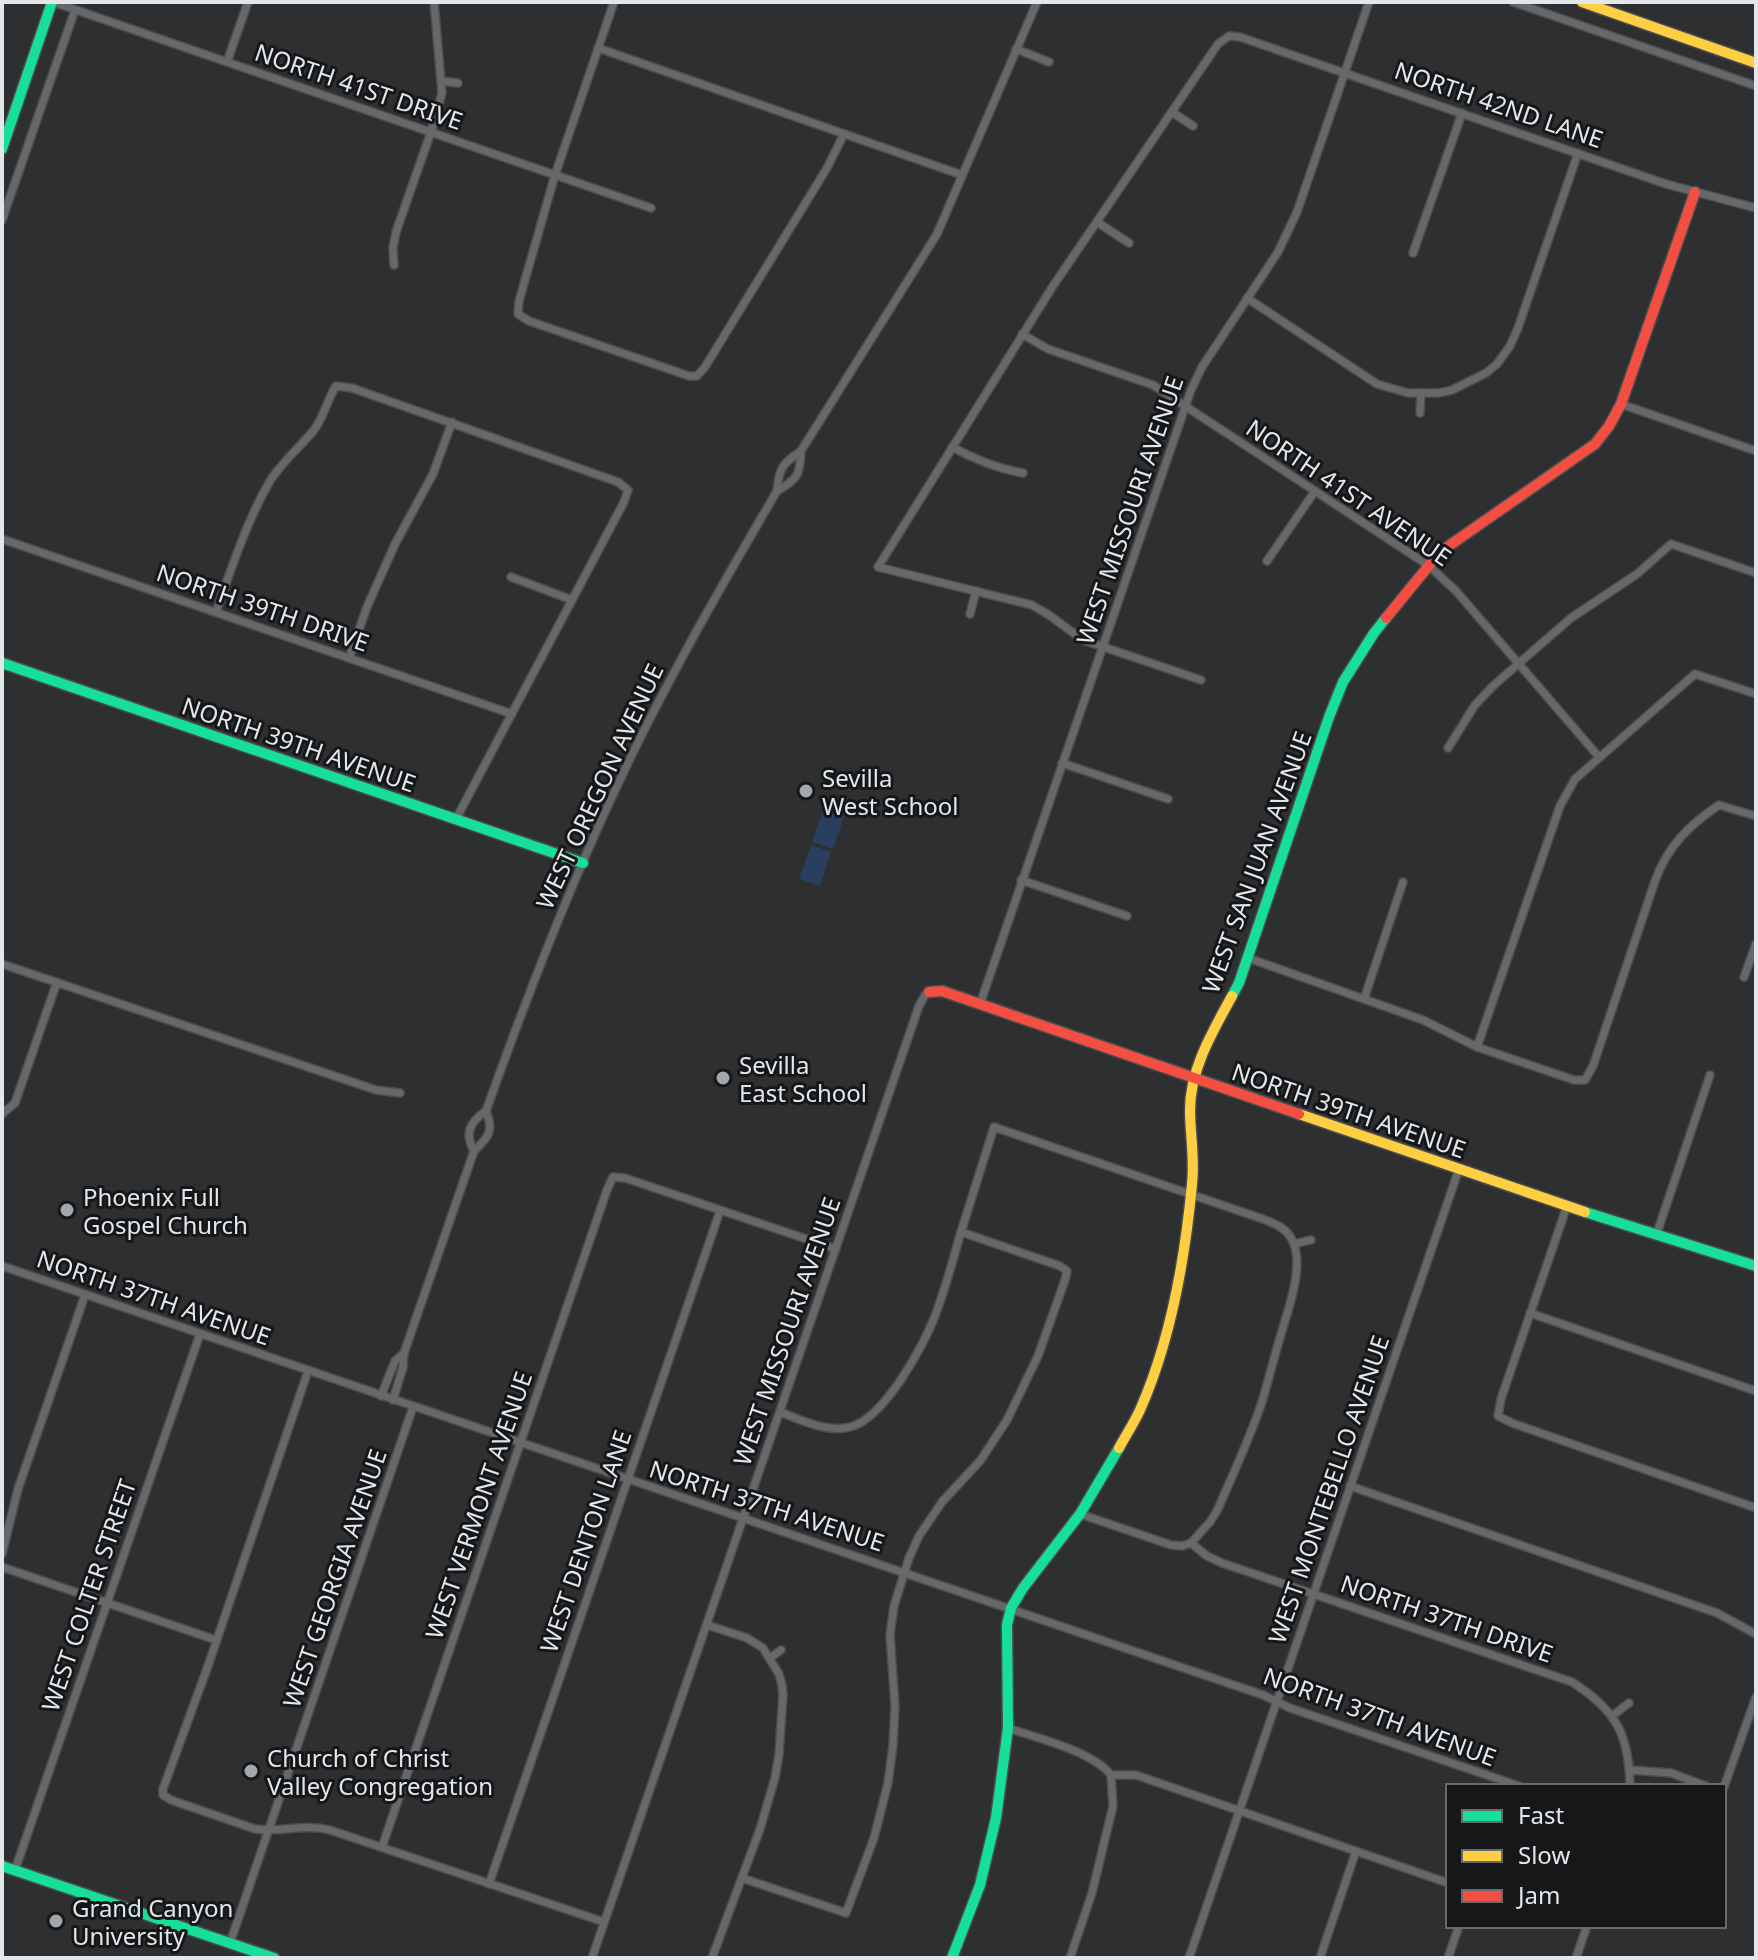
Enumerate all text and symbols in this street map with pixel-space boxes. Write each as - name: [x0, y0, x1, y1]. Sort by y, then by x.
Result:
- street label: NORTH 41ST DRIVE: [251, 35, 467, 137]
- street label: NORTH 42ND LANE: [1390, 53, 1608, 155]
- street label: WEST MISSOURI AVENUE: [1068, 372, 1190, 648]
- street label: NORTH 41ST AVENUE: [1240, 411, 1458, 573]
- street label: NORTH 39TH DRIVE: [152, 555, 374, 659]
- street label: WEST OREGON AVENUE: [528, 658, 670, 914]
- street label: NORTH 39TH AVENUE: [178, 688, 420, 800]
- street label: WEST SAN JUAN AVENUE: [1193, 727, 1319, 997]
- place label: Sevilla West School: [822, 761, 959, 822]
- marker: Sevilla West School: [797, 782, 815, 800]
- place label: Sevilla East School: [739, 1048, 867, 1109]
- street label: NORTH 39TH AVENUE: [1228, 1054, 1470, 1166]
- marker: Sevilla East School: [714, 1069, 732, 1087]
- place label: Phoenix Full Gospel Church: [83, 1180, 248, 1241]
- street label: WEST MISSOURI AVENUE: [725, 1193, 847, 1469]
- marker: Phoenix Full Gospel Church: [58, 1201, 76, 1219]
- street label: NORTH 37TH AVENUE: [33, 1241, 275, 1353]
- street label: WEST MONTEBELLO AVENUE: [1260, 1331, 1396, 1647]
- street label: WEST VERMONT AVENUE: [417, 1367, 539, 1643]
- street label: WEST DENTON LANE: [531, 1425, 639, 1657]
- street label: WEST GEORGIA AVENUE: [274, 1444, 394, 1712]
- street label: NORTH 37TH AVENUE: [645, 1451, 889, 1559]
- street label: WEST COLTER STREET: [33, 1474, 143, 1715]
- street label: NORTH 37TH DRIVE: [1336, 1566, 1558, 1670]
- street label: NORTH 37TH AVENUE: [1259, 1659, 1501, 1773]
- place label: Church of Christ Valley Congregation: [267, 1741, 493, 1802]
- marker: Church of Christ Valley Congregation: [242, 1762, 260, 1780]
- legend: [1446, 1784, 1726, 1928]
- text: Fast: [1518, 1798, 1564, 1831]
- text: Slow: [1518, 1838, 1570, 1871]
- text: Jam: [1516, 1878, 1560, 1911]
- place label: Grand Canyon University: [72, 1891, 233, 1952]
- marker: Grand Canyon University: [47, 1912, 65, 1930]

